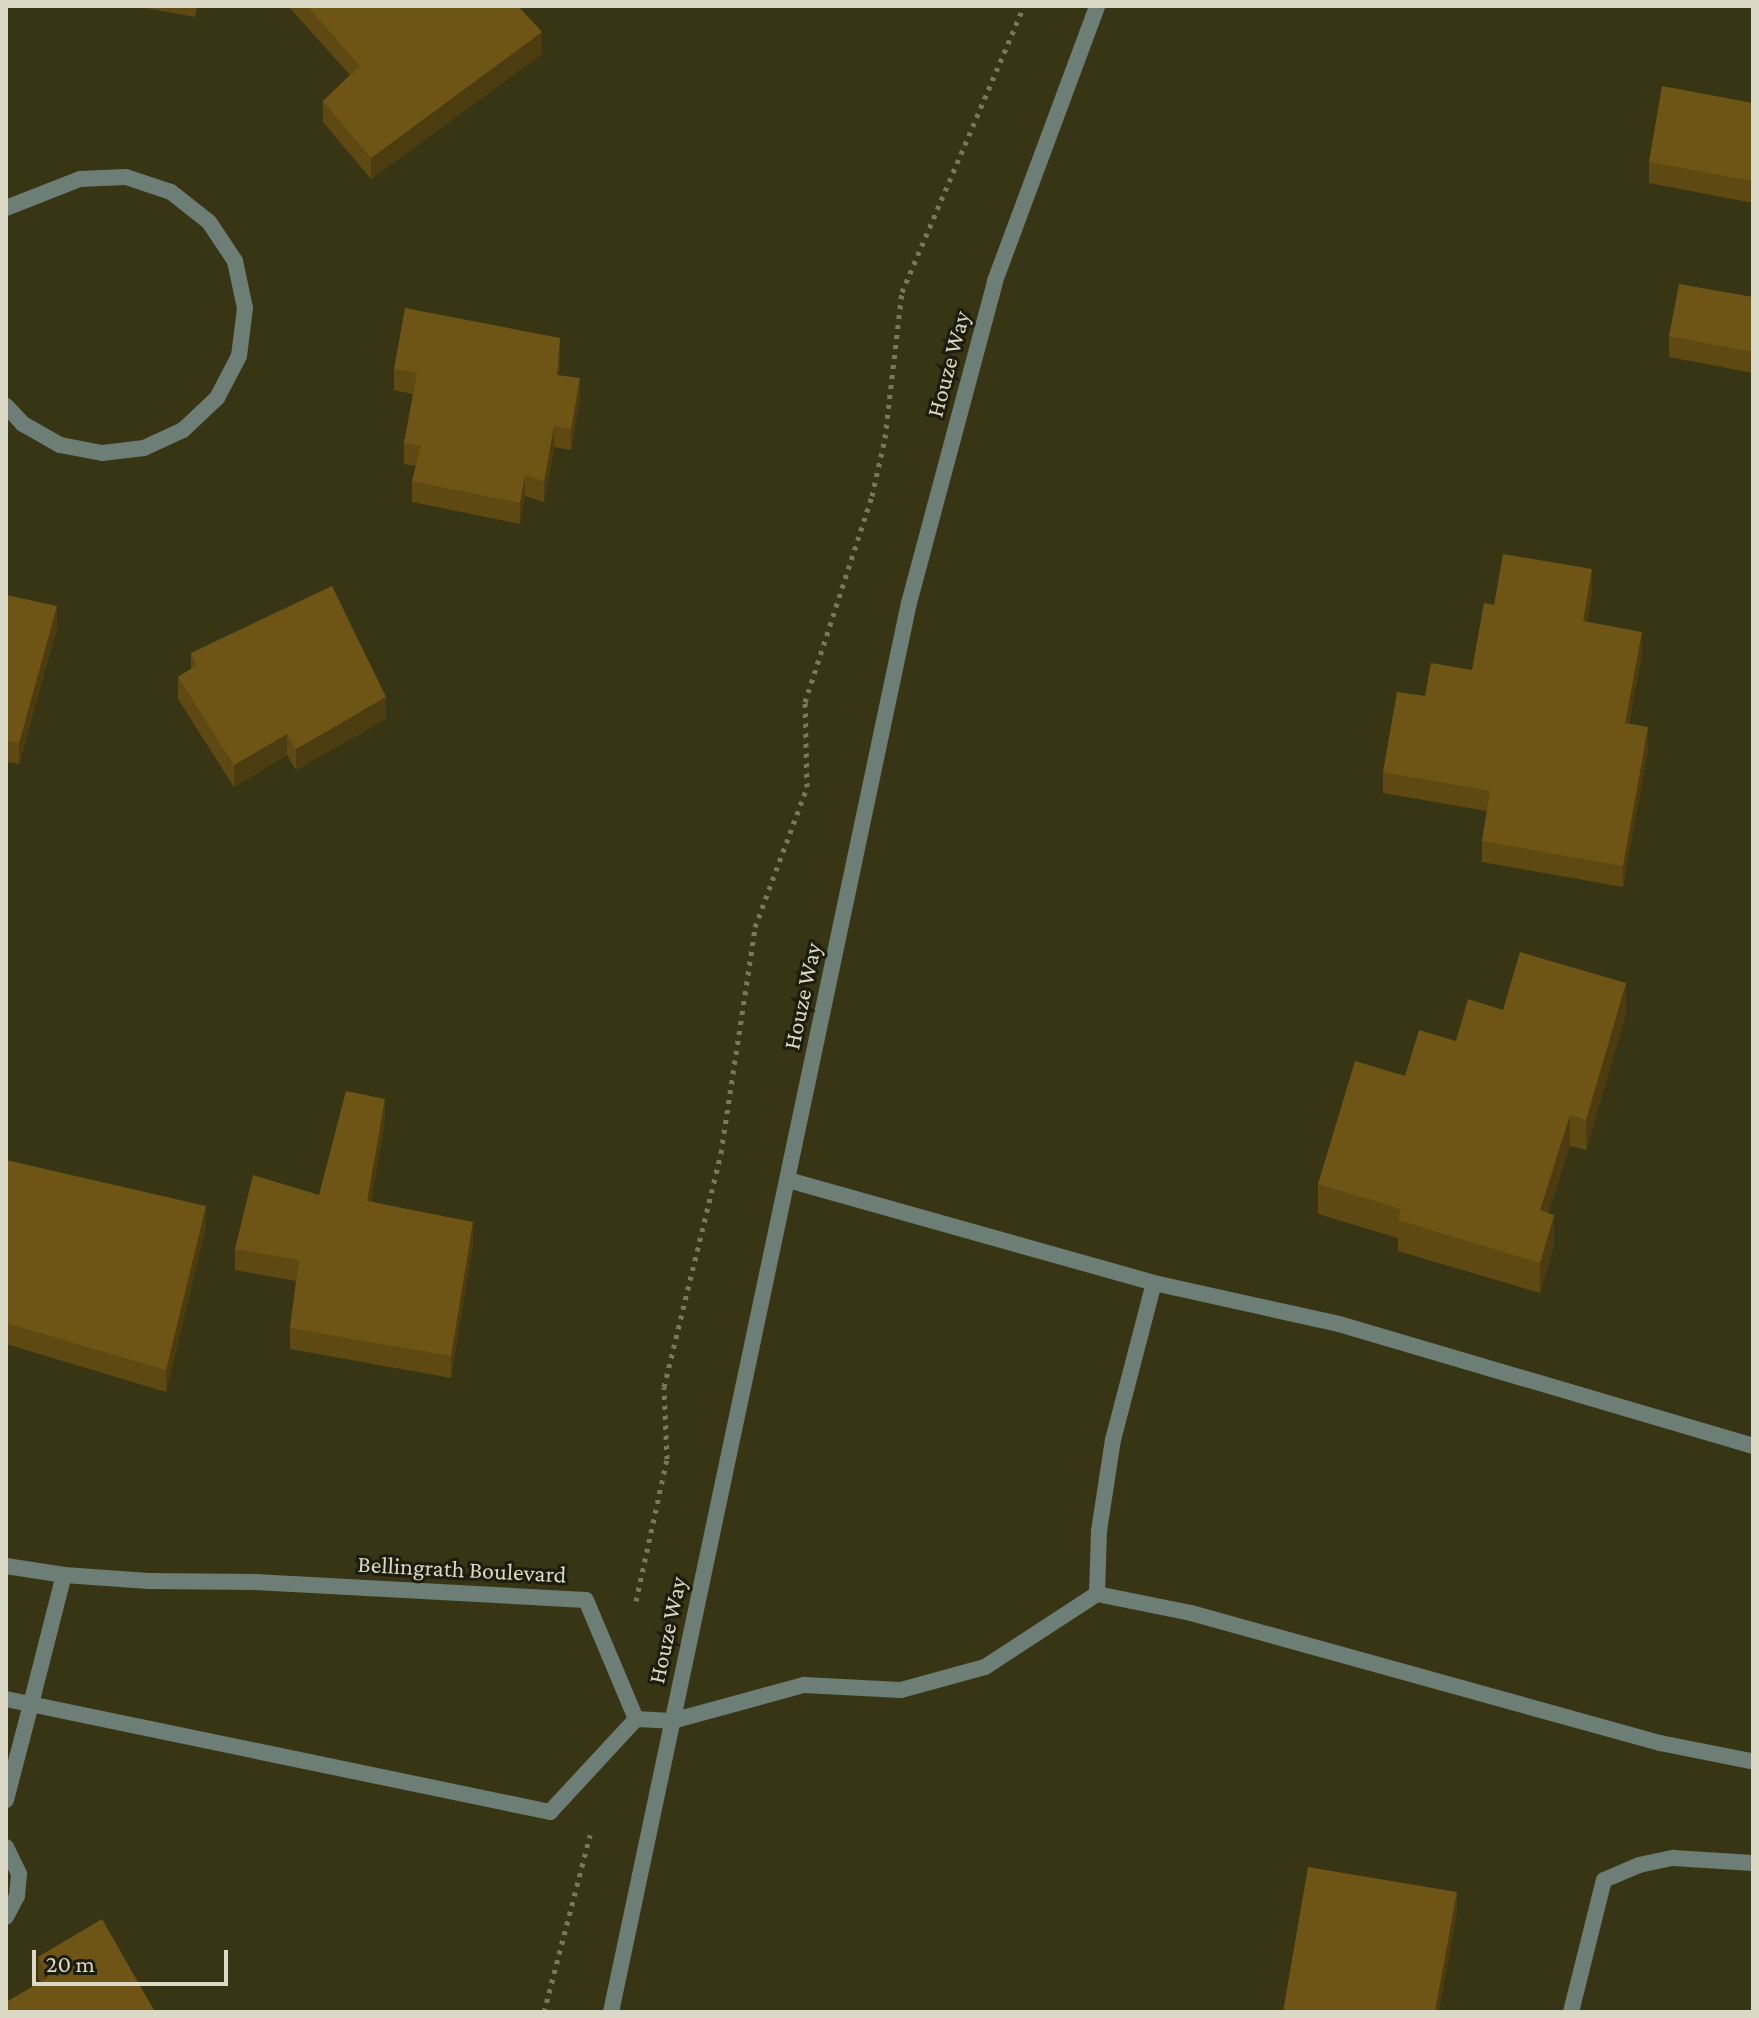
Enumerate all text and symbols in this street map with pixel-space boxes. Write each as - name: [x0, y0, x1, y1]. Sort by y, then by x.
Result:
- street label: Houze Way: [920, 308, 976, 420]
- street label: Houze Way: [777, 940, 827, 1052]
- street label: Bellingrath Boulevard: [357, 1549, 567, 1589]
- street label: Houze Way: [642, 1574, 692, 1686]
- scale bar: [36, 1934, 232, 1984]
- text: 20 m: [46, 1950, 95, 1977]

